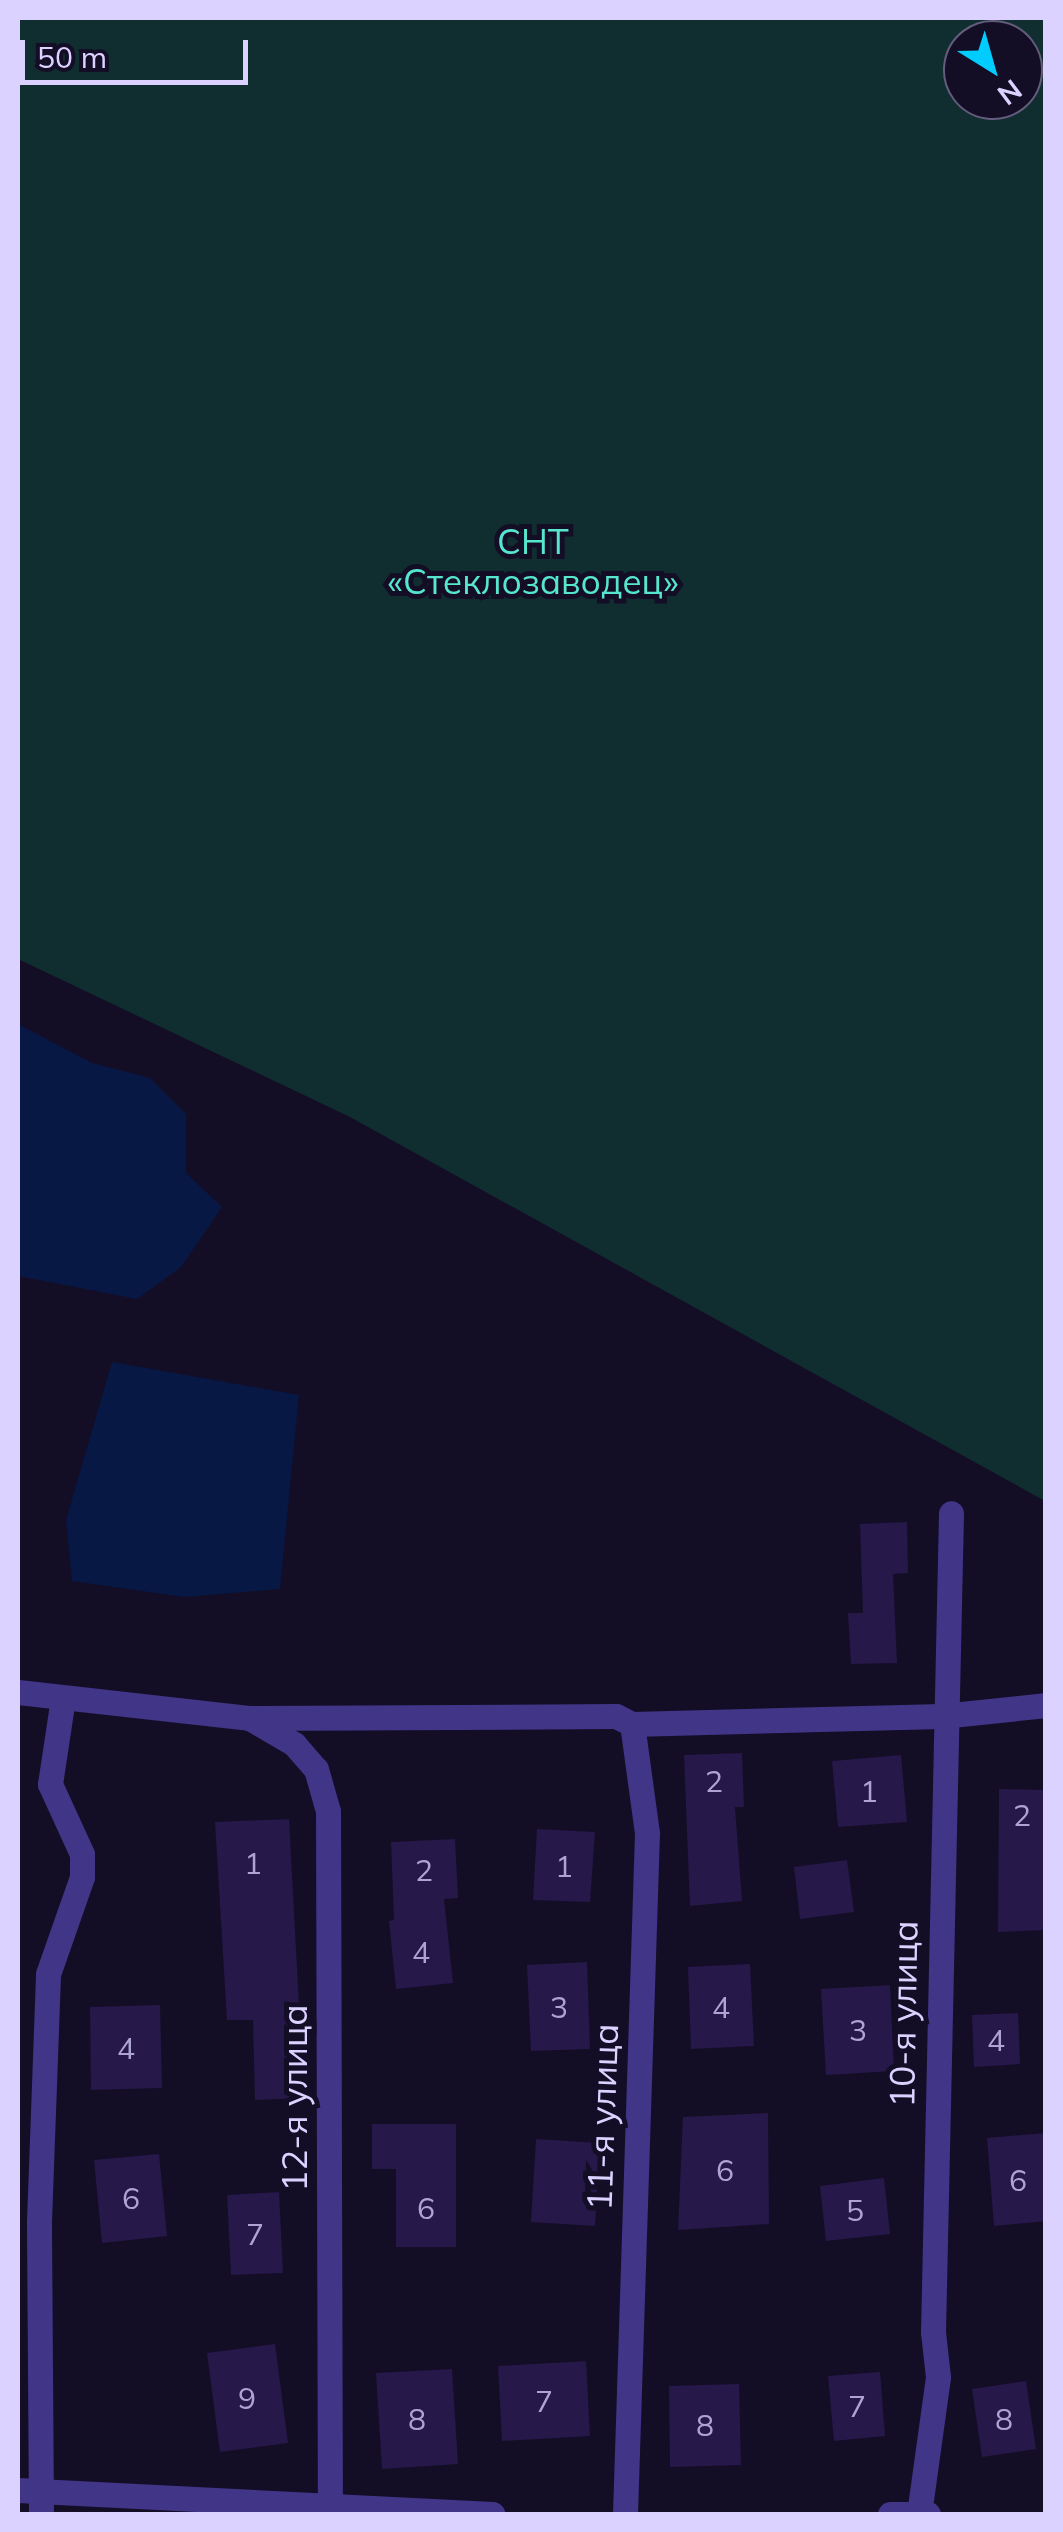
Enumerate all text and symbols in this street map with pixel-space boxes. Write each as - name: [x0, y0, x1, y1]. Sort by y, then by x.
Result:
- scale bar: [25, 20, 252, 82]
- north arrow: [943, 20, 1043, 120]
- text: 50 m: [37, 38, 107, 76]
- text: N: [991, 72, 1029, 113]
- park label: СНТ «Стеклозаводец»: [387, 520, 679, 602]
- house number: 2: [705, 1763, 723, 1799]
- house number: 1: [860, 1773, 878, 1809]
- house number: 2: [1013, 1797, 1031, 1833]
- house number: 1: [244, 1845, 262, 1881]
- house number: 1: [555, 1848, 573, 1884]
- house number: 2: [415, 1852, 433, 1888]
- street label: 10-я улица: [880, 1920, 926, 2108]
- house number: 4: [412, 1934, 430, 1970]
- house number: 3: [550, 1989, 568, 2025]
- house number: 4: [712, 1989, 730, 2025]
- street label: 12-я улица: [273, 2004, 315, 2192]
- house number: 3: [849, 2012, 867, 2048]
- house number: 4: [987, 2022, 1005, 2058]
- street label: 11-я улица: [578, 2023, 626, 2211]
- house number: 4: [117, 2030, 135, 2066]
- house number: 6: [716, 2152, 734, 2188]
- house number: 6: [1009, 2162, 1027, 2198]
- house number: 6: [122, 2180, 140, 2216]
- house number: 6: [417, 2190, 435, 2226]
- house number: 5: [846, 2192, 864, 2228]
- house number: 7: [246, 2216, 264, 2252]
- house number: 9: [238, 2380, 256, 2416]
- house number: 7: [535, 2383, 553, 2419]
- house number: 7: [848, 2388, 866, 2424]
- house number: 8: [408, 2401, 426, 2437]
- house number: 8: [995, 2401, 1013, 2437]
- house number: 8: [696, 2407, 714, 2443]

